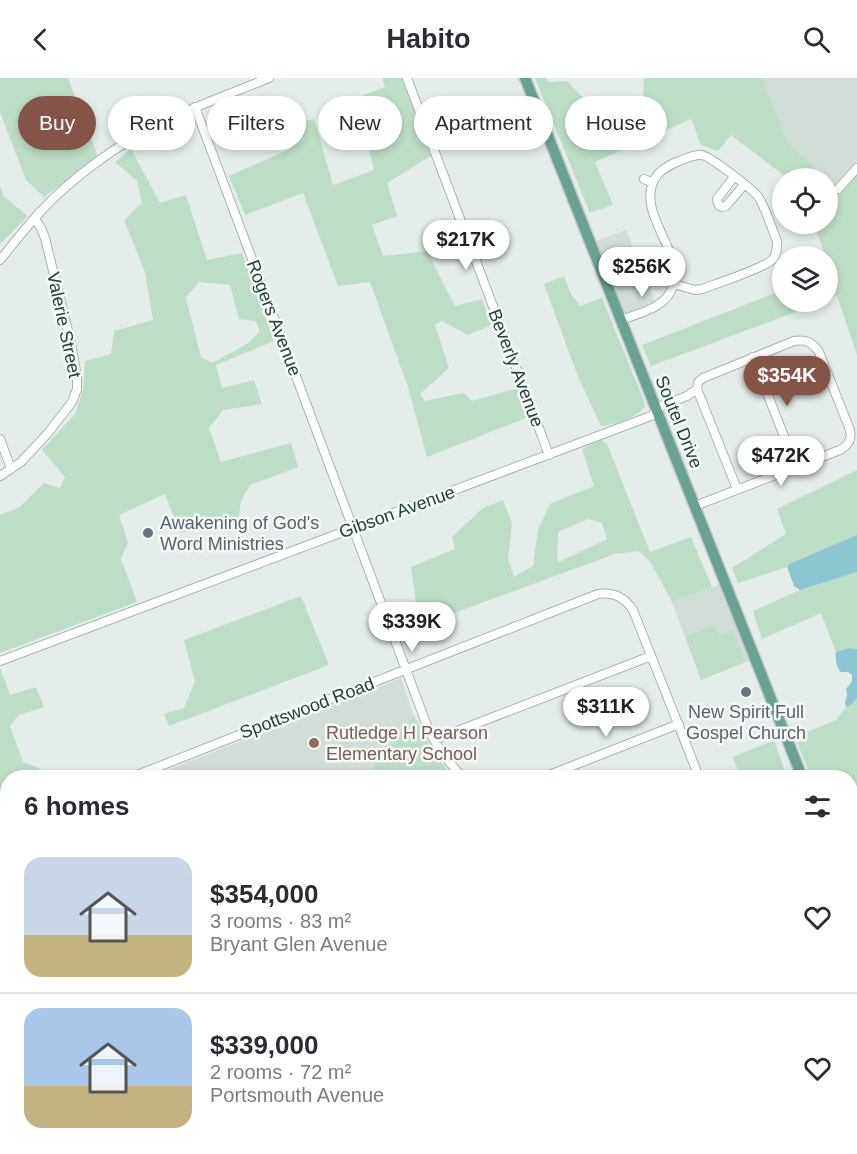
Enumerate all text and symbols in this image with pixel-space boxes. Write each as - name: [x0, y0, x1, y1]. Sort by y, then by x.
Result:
- icon: back: [24, 23, 57, 56]
- icon: search: [800, 23, 833, 56]
- text: Habito: [387, 24, 471, 54]
- chip: Buy: [18, 96, 96, 150]
- chip: Rent: [108, 96, 195, 150]
- chip: Filters: [207, 96, 306, 150]
- chip: New: [318, 96, 402, 150]
- chip: Apartment: [414, 96, 553, 150]
- chip: House: [565, 96, 667, 150]
- map controls: [772, 168, 838, 312]
- button: locate: [772, 168, 838, 234]
- pin: $217K: [424, 220, 508, 271]
- text: $217K: [437, 228, 495, 250]
- button: layers: [772, 246, 838, 312]
- pin: $256K: [600, 247, 684, 298]
- text: $256K: [613, 255, 671, 277]
- street label: Rogers Avenue: [243, 257, 305, 379]
- street label: Valerie Street: [43, 270, 85, 380]
- street label: Beverly Avenue: [484, 306, 548, 430]
- pin: $354K: [745, 356, 829, 407]
- text: $354K: [758, 364, 816, 386]
- street label: Soutel Drive: [651, 373, 707, 471]
- pin: $472K: [739, 436, 823, 487]
- text: $472K: [752, 444, 810, 466]
- street label: Gibson Avenue: [336, 482, 458, 542]
- place label: Awakening of God's Word Ministries: [160, 513, 319, 554]
- marker: Awakening of God's Word Ministries: [141, 526, 155, 540]
- pin: $339K: [370, 602, 454, 653]
- text: $339K: [383, 610, 441, 632]
- street label: Spottswood Road: [237, 673, 377, 743]
- marker: New Spirit Full Gospel Church: [739, 685, 753, 699]
- pin: $311K: [564, 687, 648, 738]
- text: $311K: [577, 695, 635, 717]
- place label: New Spirit Full Gospel Church: [686, 702, 806, 743]
- place label: Rutledge H Pearson Elementary School: [326, 723, 488, 764]
- marker: Rutledge H Pearson Elementary School: [307, 736, 321, 750]
- icon: filters: [801, 790, 834, 823]
- text: 6 homes: [24, 791, 130, 821]
- text: $354,000: [210, 879, 318, 909]
- icon: home: [72, 881, 144, 953]
- icon: heart: [801, 901, 834, 934]
- text: 3 rooms · 83 m²: [210, 910, 351, 932]
- text: Bryant Glen Avenue: [210, 933, 388, 955]
- text: $339,000: [210, 1030, 318, 1060]
- icon: home: [72, 1032, 144, 1104]
- icon: heart: [801, 1052, 834, 1085]
- text: 2 rooms · 72 m²: [210, 1061, 351, 1083]
- text: Portsmouth Avenue: [210, 1084, 384, 1106]

